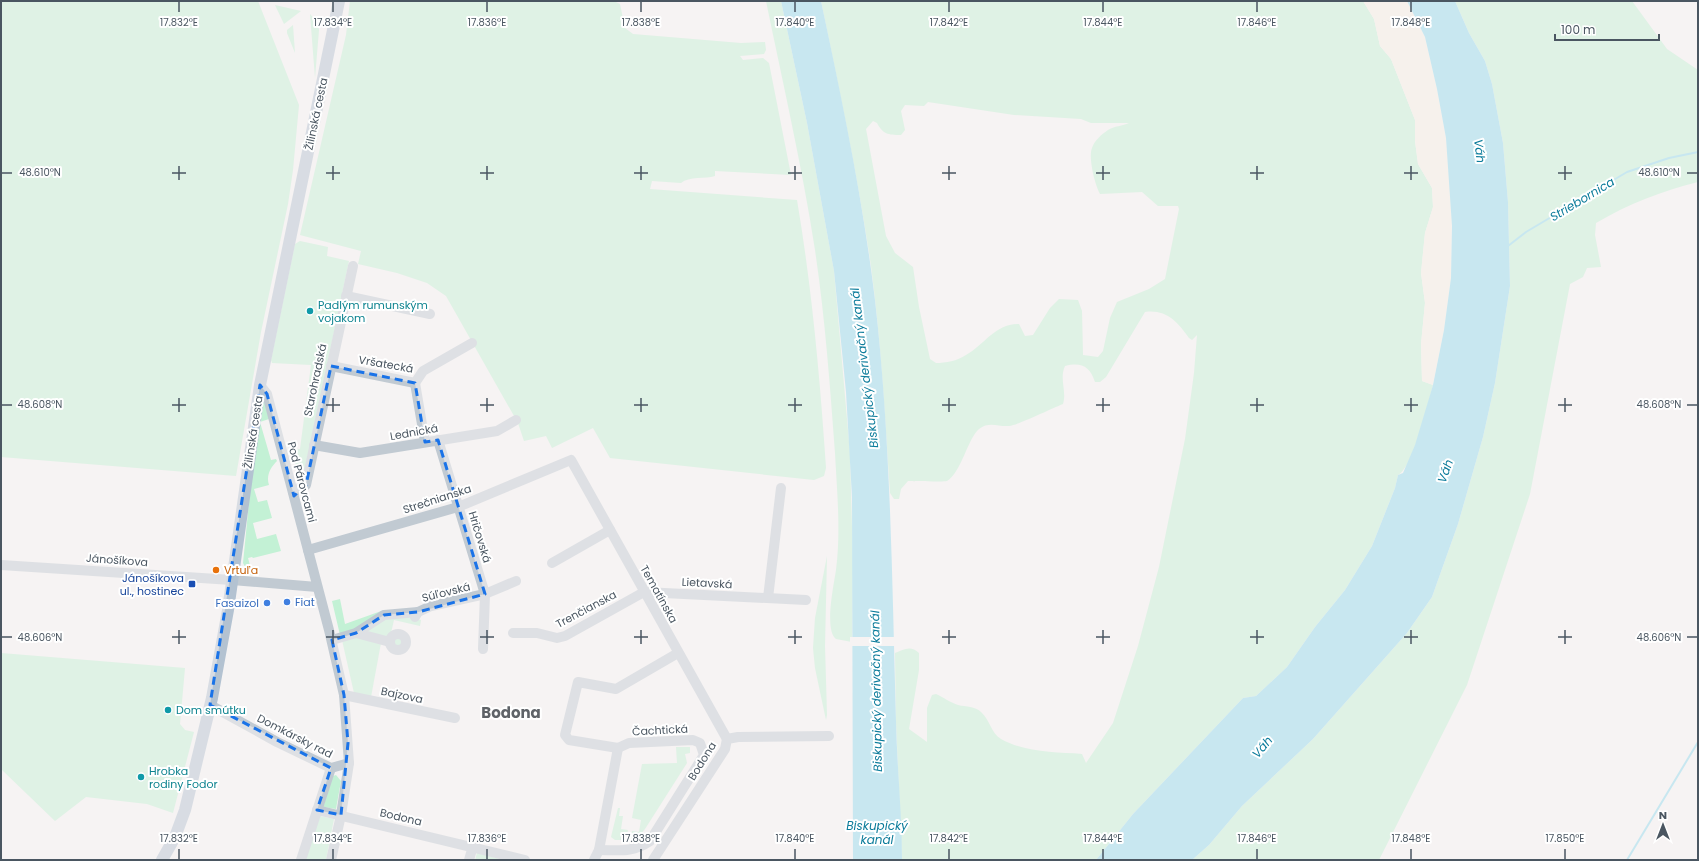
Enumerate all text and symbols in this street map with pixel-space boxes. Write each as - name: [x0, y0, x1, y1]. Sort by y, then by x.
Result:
- text: 17.832°E: [160, 15, 198, 30]
- text: 17.834°E: [314, 15, 352, 30]
- text: 17.836°E: [468, 15, 506, 30]
- text: 17.838°E: [622, 15, 660, 30]
- text: 17.840°E: [776, 15, 814, 30]
- text: 17.842°E: [930, 15, 968, 30]
- text: 17.844°E: [1084, 15, 1122, 30]
- text: 17.846°E: [1238, 15, 1276, 30]
- text: 17.848°E: [1392, 15, 1430, 30]
- scale bar: [1555, 16, 1659, 42]
- text: 100 m: [1561, 21, 1595, 38]
- street label: Žilinská cesta: [301, 76, 331, 152]
- water label: Váh: [1470, 138, 1490, 164]
- text: 48.610°N: [19, 165, 61, 180]
- text: 48.610°N: [1638, 165, 1680, 180]
- water label: Striebornica: [1547, 173, 1617, 225]
- water label: Biskupický derivačný kanál: [846, 287, 882, 449]
- place label: Padlým rumunským vojakom: [318, 297, 428, 326]
- marker: Padlým rumunským vojakom: [305, 306, 315, 316]
- street label: Starohradská: [299, 342, 331, 418]
- street label: Vršatecká: [357, 351, 415, 377]
- street label: Žilinská cesta: [239, 394, 267, 470]
- text: 48.608°N: [18, 397, 62, 412]
- text: 48.608°N: [1637, 397, 1681, 412]
- street label: Lednická: [389, 420, 439, 444]
- street label: Pod Párovcami: [284, 440, 321, 524]
- water label: Váh: [1433, 457, 1457, 485]
- street label: Strečnianska: [401, 480, 473, 518]
- street label: Hričovská: [465, 509, 495, 565]
- street label: Jánošíkova: [85, 550, 149, 570]
- place label: Vrtuľa: [224, 562, 258, 578]
- street label: Tematínska: [636, 562, 682, 626]
- marker: Vrtuľa: [211, 565, 221, 575]
- place label: Jánošíkova ul., hostinec: [120, 570, 184, 599]
- street label: Lietavská: [681, 574, 733, 592]
- street label: Súľovská: [420, 578, 472, 606]
- marker: Jánošíkova ul., hostinec: [187, 579, 197, 589]
- street label: Trenčianska: [553, 586, 619, 632]
- place label: Fiat: [295, 594, 315, 610]
- place label: Fasaizol: [215, 595, 259, 611]
- marker: Fiat: [282, 597, 292, 607]
- marker: Fasaizol: [262, 598, 272, 608]
- water label: Biskupický derivačný kanál: [866, 610, 886, 772]
- text: 48.606°N: [18, 630, 62, 645]
- text: 48.606°N: [1637, 630, 1681, 645]
- street label: Bajzova: [380, 683, 424, 707]
- place label: Dom smútku: [176, 702, 246, 718]
- district label: Bodona: [481, 702, 541, 723]
- marker: Dom smútku: [163, 705, 173, 715]
- street label: Domkársky rad: [254, 710, 336, 762]
- street label: Čachtická: [632, 721, 688, 739]
- water label: Váh: [1248, 732, 1276, 762]
- street label: Bodona: [684, 739, 720, 783]
- place label: Hrobka rodiny Fodor: [149, 763, 218, 792]
- marker: Hrobka rodiny Fodor: [136, 772, 146, 782]
- street label: Bodona: [378, 804, 424, 830]
- north arrow: [1643, 805, 1683, 845]
- text: N: [1659, 807, 1667, 823]
- water label: Biskupický kanál: [846, 817, 909, 848]
- text: 17.832°E: [160, 831, 198, 846]
- text: 17.834°E: [314, 831, 352, 846]
- text: 17.836°E: [468, 831, 506, 846]
- text: 17.838°E: [622, 831, 660, 846]
- text: 17.840°E: [776, 831, 814, 846]
- text: 17.842°E: [930, 831, 968, 846]
- text: 17.844°E: [1084, 831, 1122, 846]
- text: 17.846°E: [1238, 831, 1276, 846]
- text: 17.848°E: [1392, 831, 1430, 846]
- text: 17.850°E: [1546, 831, 1584, 846]

